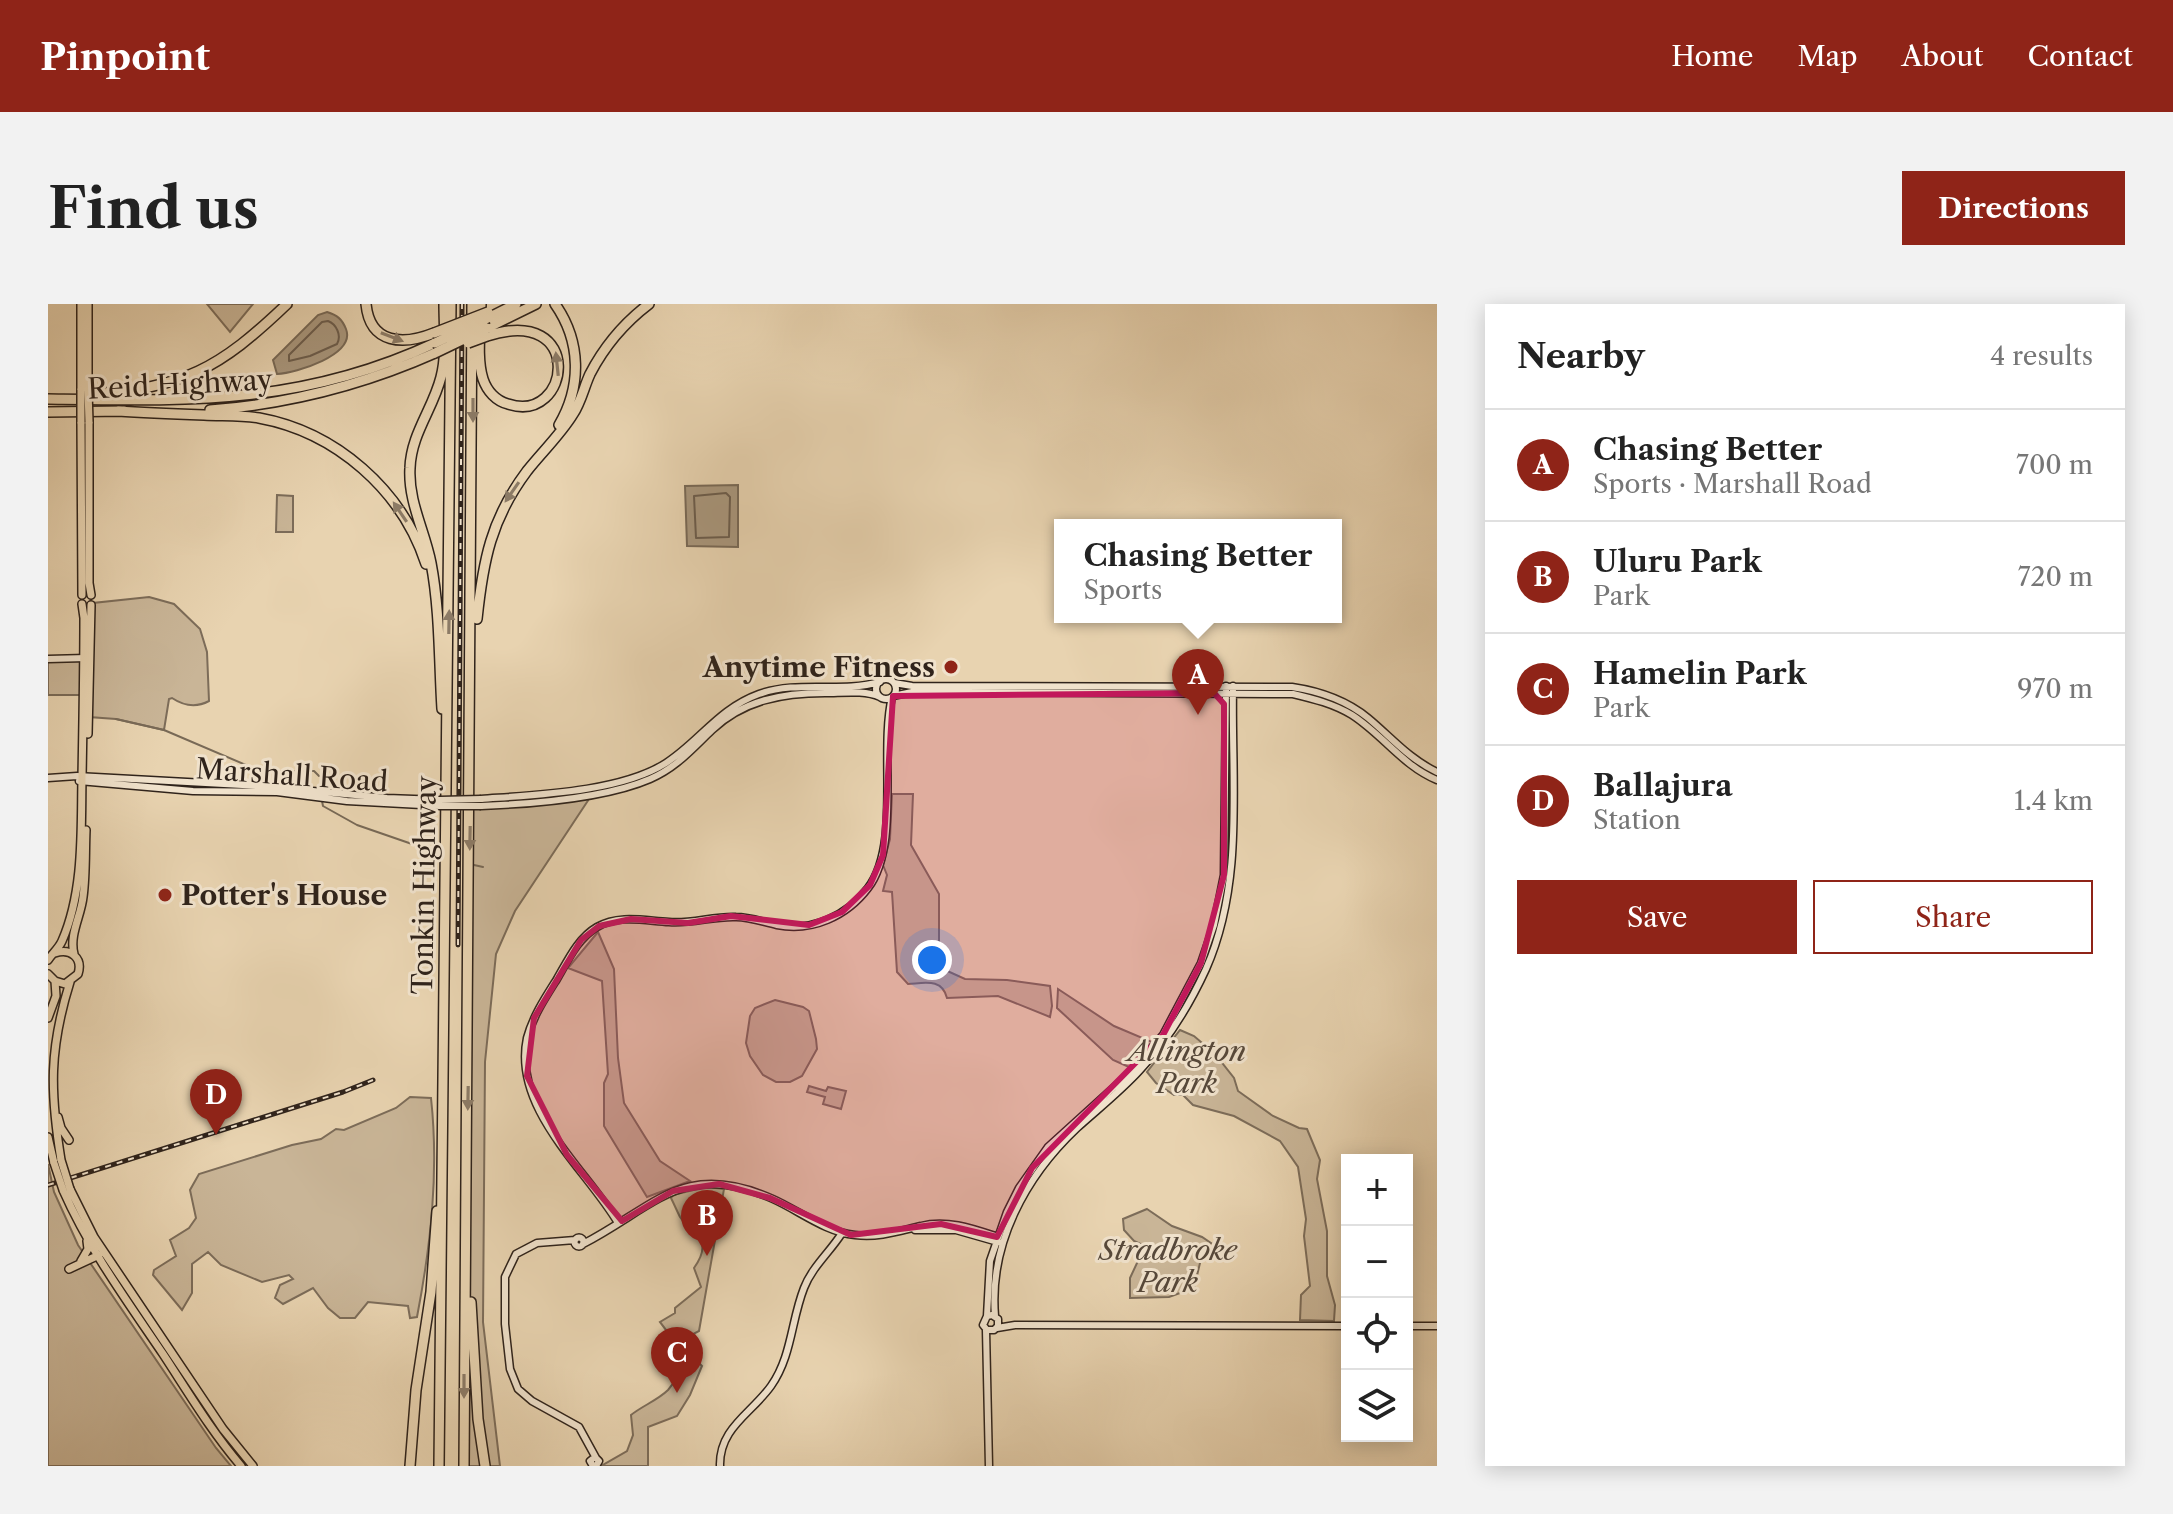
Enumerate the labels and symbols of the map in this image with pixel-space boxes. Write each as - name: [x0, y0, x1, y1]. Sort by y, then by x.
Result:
- one-way arrow: [380, 331, 404, 344]
- one-way arrow: [550, 351, 563, 376]
- street label: Reid Highway: [87, 362, 274, 406]
- one-way arrow: [467, 398, 479, 423]
- one-way arrow: [505, 481, 520, 502]
- one-way arrow: [394, 501, 408, 523]
- one-way arrow: [443, 609, 455, 634]
- pin: A: [1172, 649, 1224, 715]
- place label: Anytime Fitness: [702, 650, 935, 684]
- marker: Anytime Fitness: [942, 658, 960, 676]
- street label: Marshall Road: [195, 751, 389, 799]
- street label: Tonkin Highway: [405, 775, 443, 995]
- one-way arrow: [464, 826, 476, 851]
- place label: Potter's House: [181, 878, 387, 912]
- marker: Potter's House: [156, 886, 174, 904]
- your location: [912, 940, 952, 980]
- park label: Allington Park: [1124, 1034, 1246, 1100]
- pin: D: [190, 1069, 242, 1135]
- one-way arrow: [461, 1086, 474, 1111]
- pin: B: [681, 1190, 733, 1256]
- park label: Stradbroke Park: [1097, 1233, 1239, 1299]
- pin: C: [651, 1327, 703, 1393]
- one-way arrow: [458, 1374, 470, 1399]

